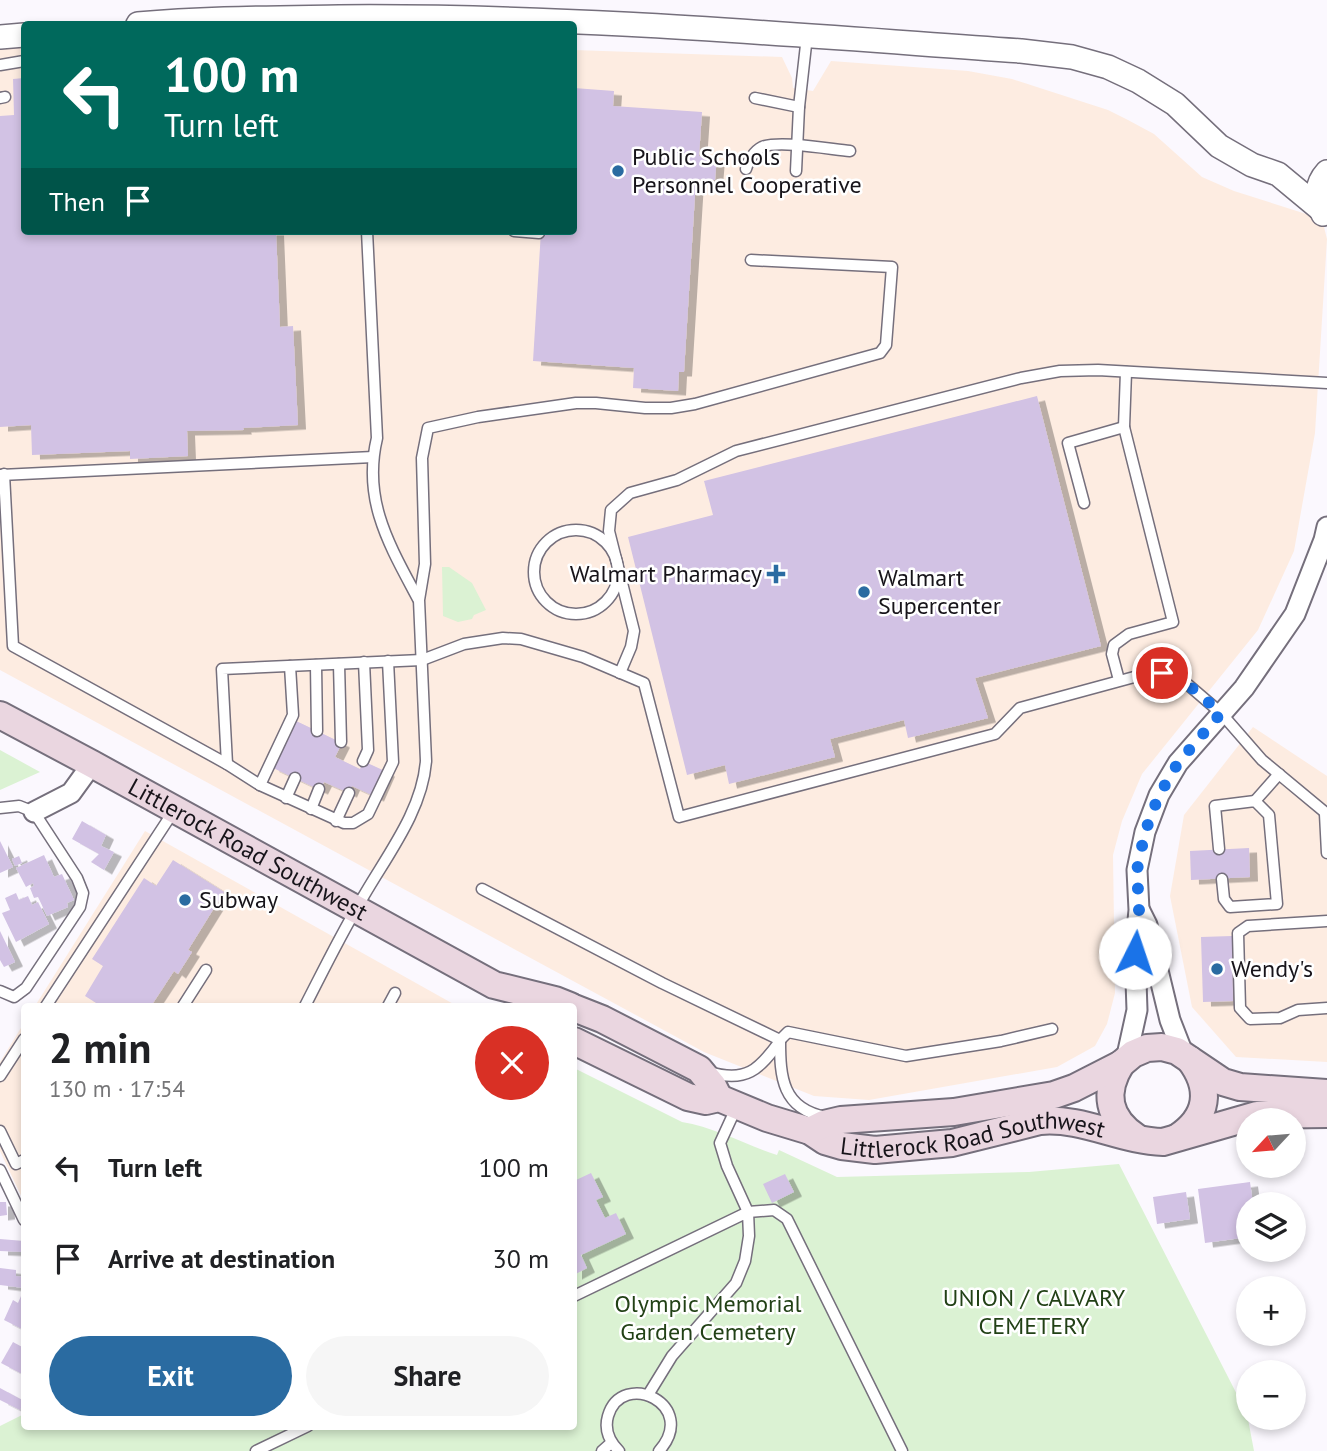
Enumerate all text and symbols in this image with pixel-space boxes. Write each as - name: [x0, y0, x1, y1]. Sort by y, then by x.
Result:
- text: 100 m: [164, 42, 299, 106]
- icon: left: [49, 49, 140, 140]
- text: Turn left: [164, 104, 279, 146]
- place label: Public Schools Personnel Cooperative: [632, 141, 862, 200]
- marker: Public Schools Personnel Cooperative: [610, 163, 626, 179]
- icon: arrive: [119, 182, 157, 220]
- text: Then: [49, 185, 105, 218]
- place label: Walmart Pharmacy: [570, 558, 762, 589]
- place label: Walmart Supercenter: [878, 562, 1001, 621]
- marker: Walmart Pharmacy: [768, 566, 784, 582]
- marker: Walmart Supercenter: [856, 584, 872, 600]
- pin: [1132, 643, 1192, 703]
- icon: arrive: [1143, 654, 1181, 692]
- street label: Littlerock Road Southwest: [123, 771, 373, 927]
- place label: Subway: [199, 884, 278, 915]
- marker: Subway: [177, 892, 193, 908]
- position arrow: [1098, 916, 1172, 990]
- place label: Wendy's: [1231, 953, 1313, 984]
- marker: Wendy's: [1209, 961, 1225, 977]
- text: 2 min: [49, 1020, 151, 1075]
- button: close: [475, 1026, 549, 1100]
- text: 130 m · 17:54: [49, 1074, 185, 1103]
- street label: Littlerock Road Southwest: [839, 1104, 1109, 1165]
- north arrow: [1236, 1108, 1306, 1178]
- map controls: [1236, 1108, 1306, 1430]
- icon: left: [49, 1149, 87, 1187]
- text: Turn left: [108, 1151, 202, 1184]
- text: 100 m: [478, 1151, 549, 1184]
- button: layers: [1236, 1192, 1306, 1262]
- icon: arrive: [49, 1240, 87, 1278]
- text: Arrive at destination: [108, 1242, 335, 1275]
- text: 30 m: [493, 1242, 549, 1275]
- button: +: [1236, 1276, 1306, 1346]
- park label: UNION / CALVARY CEMETERY: [943, 1282, 1126, 1341]
- park label: Olympic Memorial Garden Cemetery: [614, 1288, 802, 1347]
- button: Exit: [49, 1336, 292, 1416]
- button: Share: [306, 1336, 549, 1416]
- button: −: [1236, 1360, 1306, 1430]

